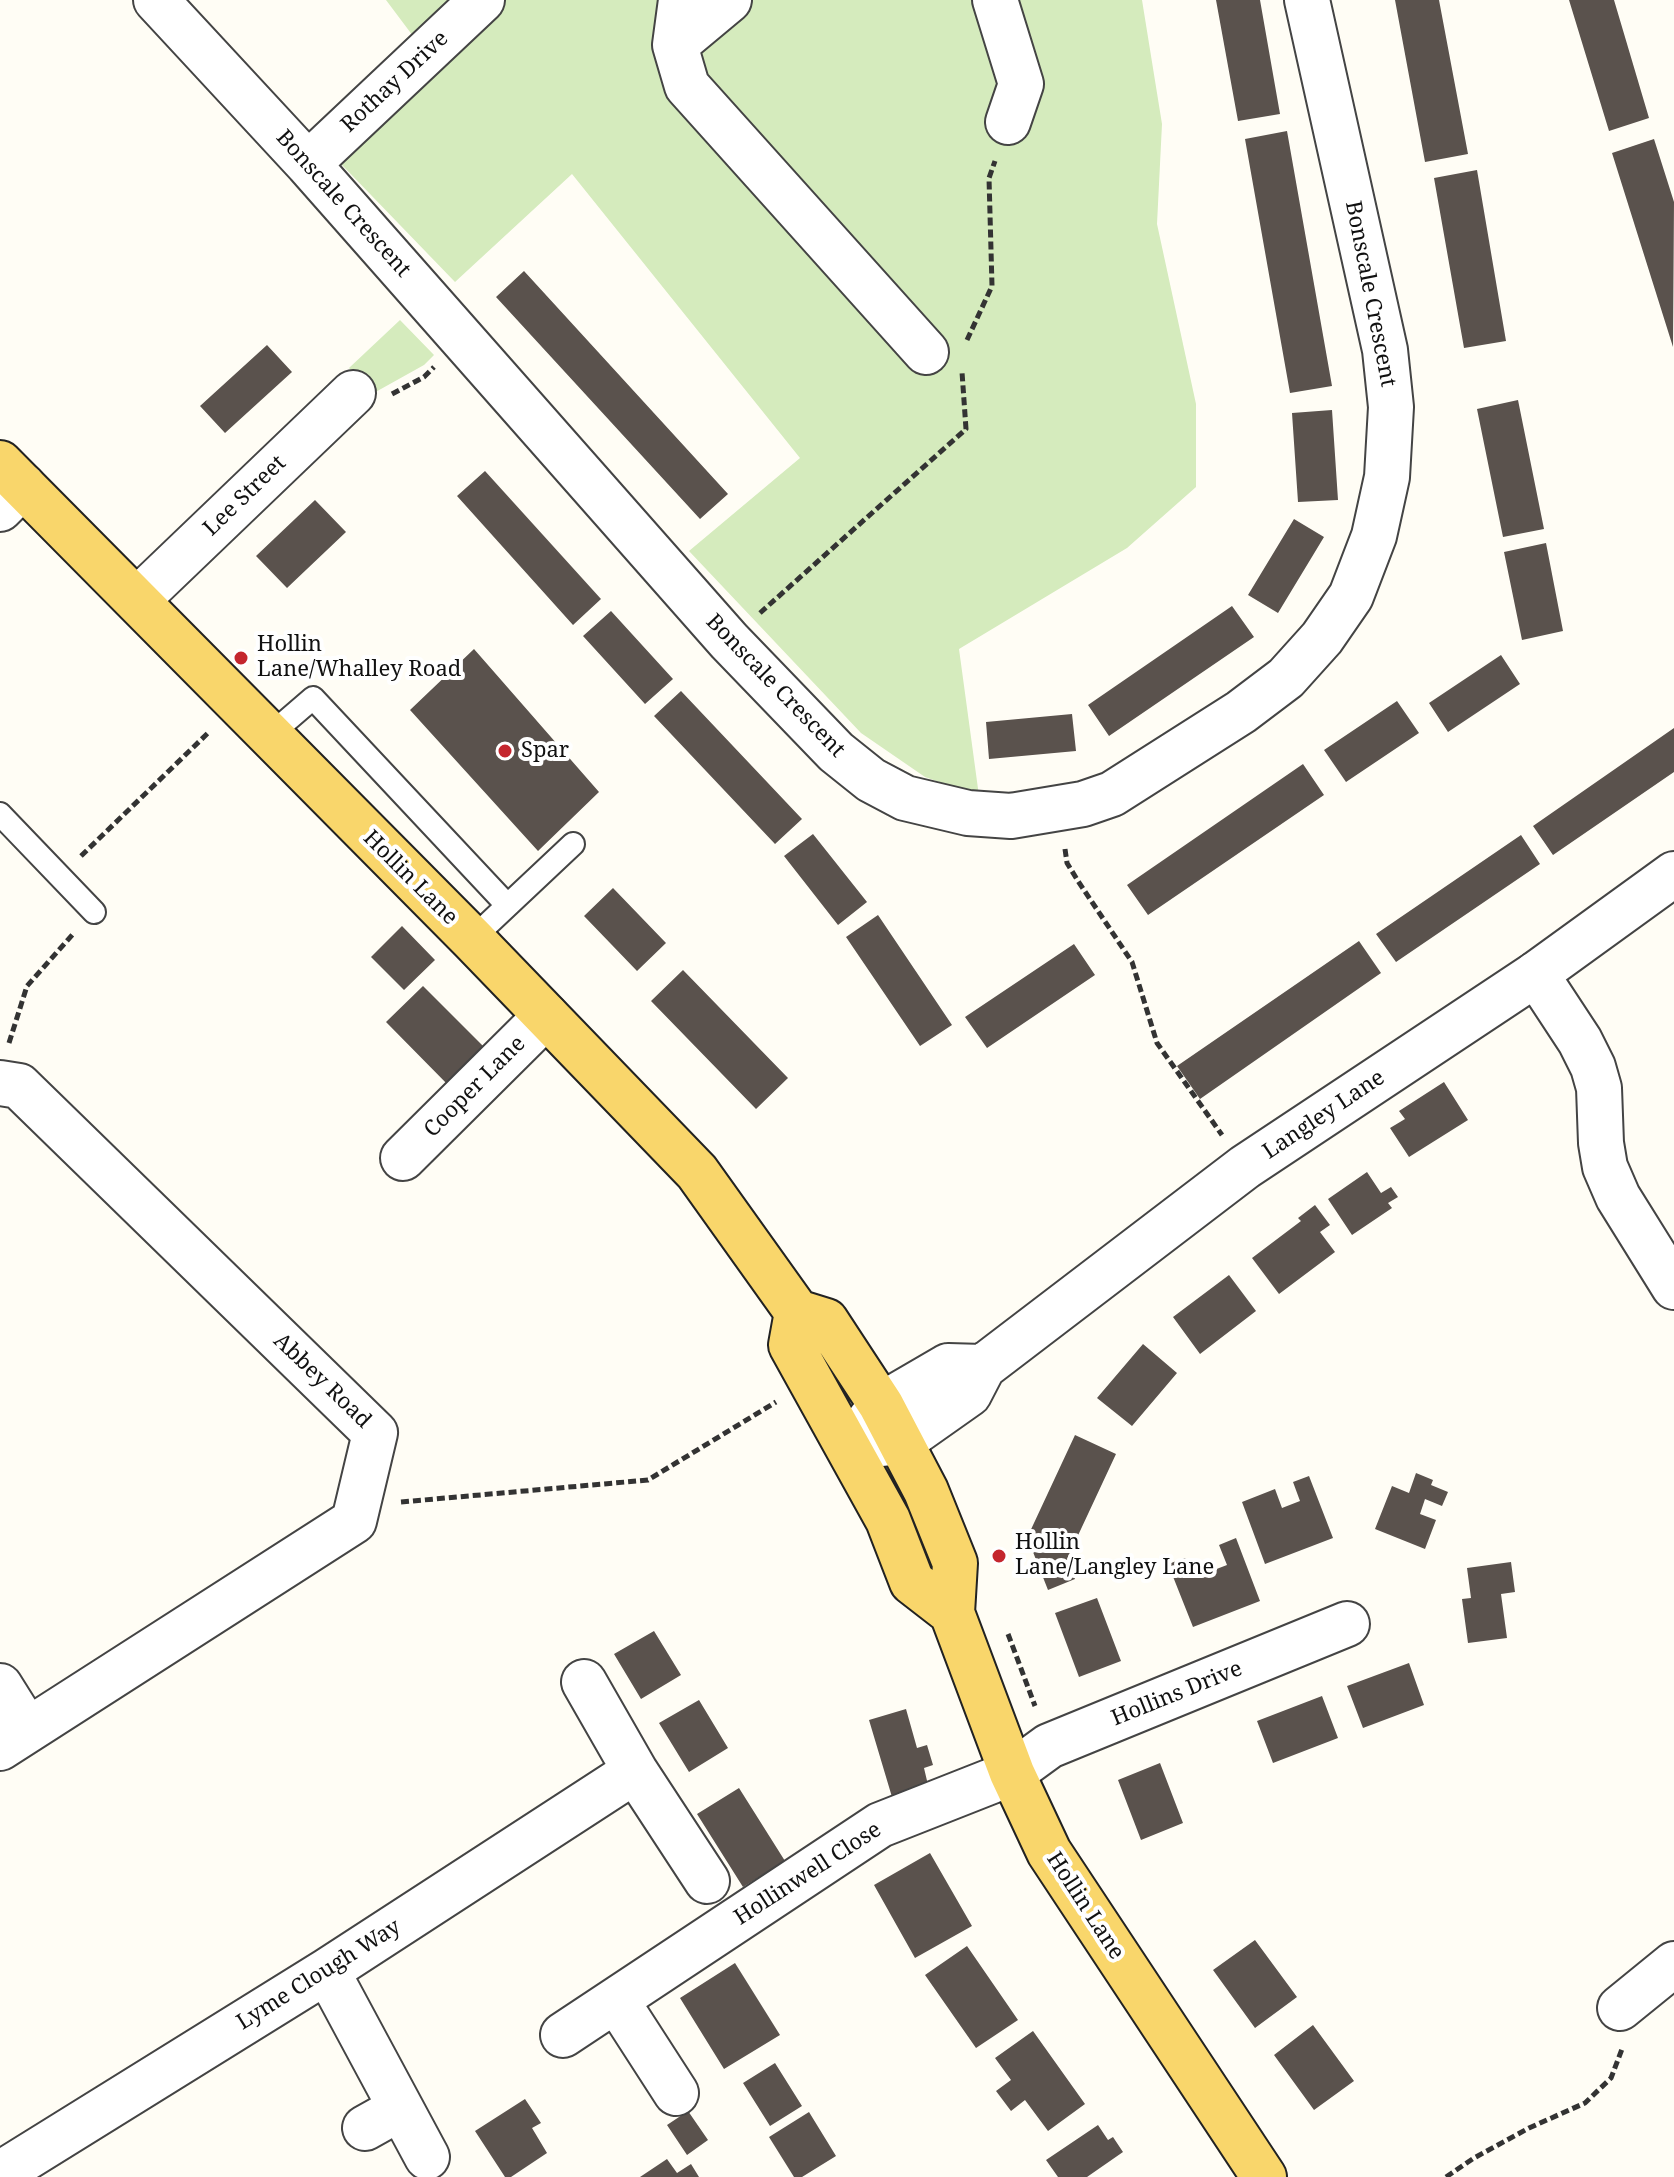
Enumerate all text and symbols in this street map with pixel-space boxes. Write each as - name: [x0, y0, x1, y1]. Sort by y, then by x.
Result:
- street label: Rothay Drive: [336, 26, 454, 138]
- street label: Bonscale Crescent: [270, 125, 416, 283]
- street label: Bonscale Crescent: [1339, 199, 1401, 389]
- street label: Lee Street: [198, 450, 292, 542]
- street label: Bonscale Crescent: [700, 609, 850, 763]
- place label: Hollin Lane/Whalley Road: [257, 632, 461, 684]
- marker: Hollin Lane/Whalley Road: [232, 649, 250, 667]
- place label: Spar: [521, 738, 569, 764]
- marker: Spar: [496, 742, 514, 760]
- street label: Hollin Lane: [357, 825, 463, 931]
- street label: Cooper Lane: [419, 1031, 531, 1143]
- street label: Langley Lane: [1258, 1065, 1390, 1165]
- street label: Abbey Road: [268, 1328, 376, 1434]
- place label: Hollin Lane/Langley Lane: [1015, 1530, 1214, 1582]
- marker: Hollin Lane/Langley Lane: [990, 1547, 1008, 1565]
- street label: Hollins Drive: [1108, 1656, 1246, 1732]
- street label: Hollinwell Close: [730, 1817, 886, 1931]
- street label: Hollin Lane: [1040, 1847, 1130, 1965]
- street label: Lyme Clough Way: [232, 1914, 406, 2036]

